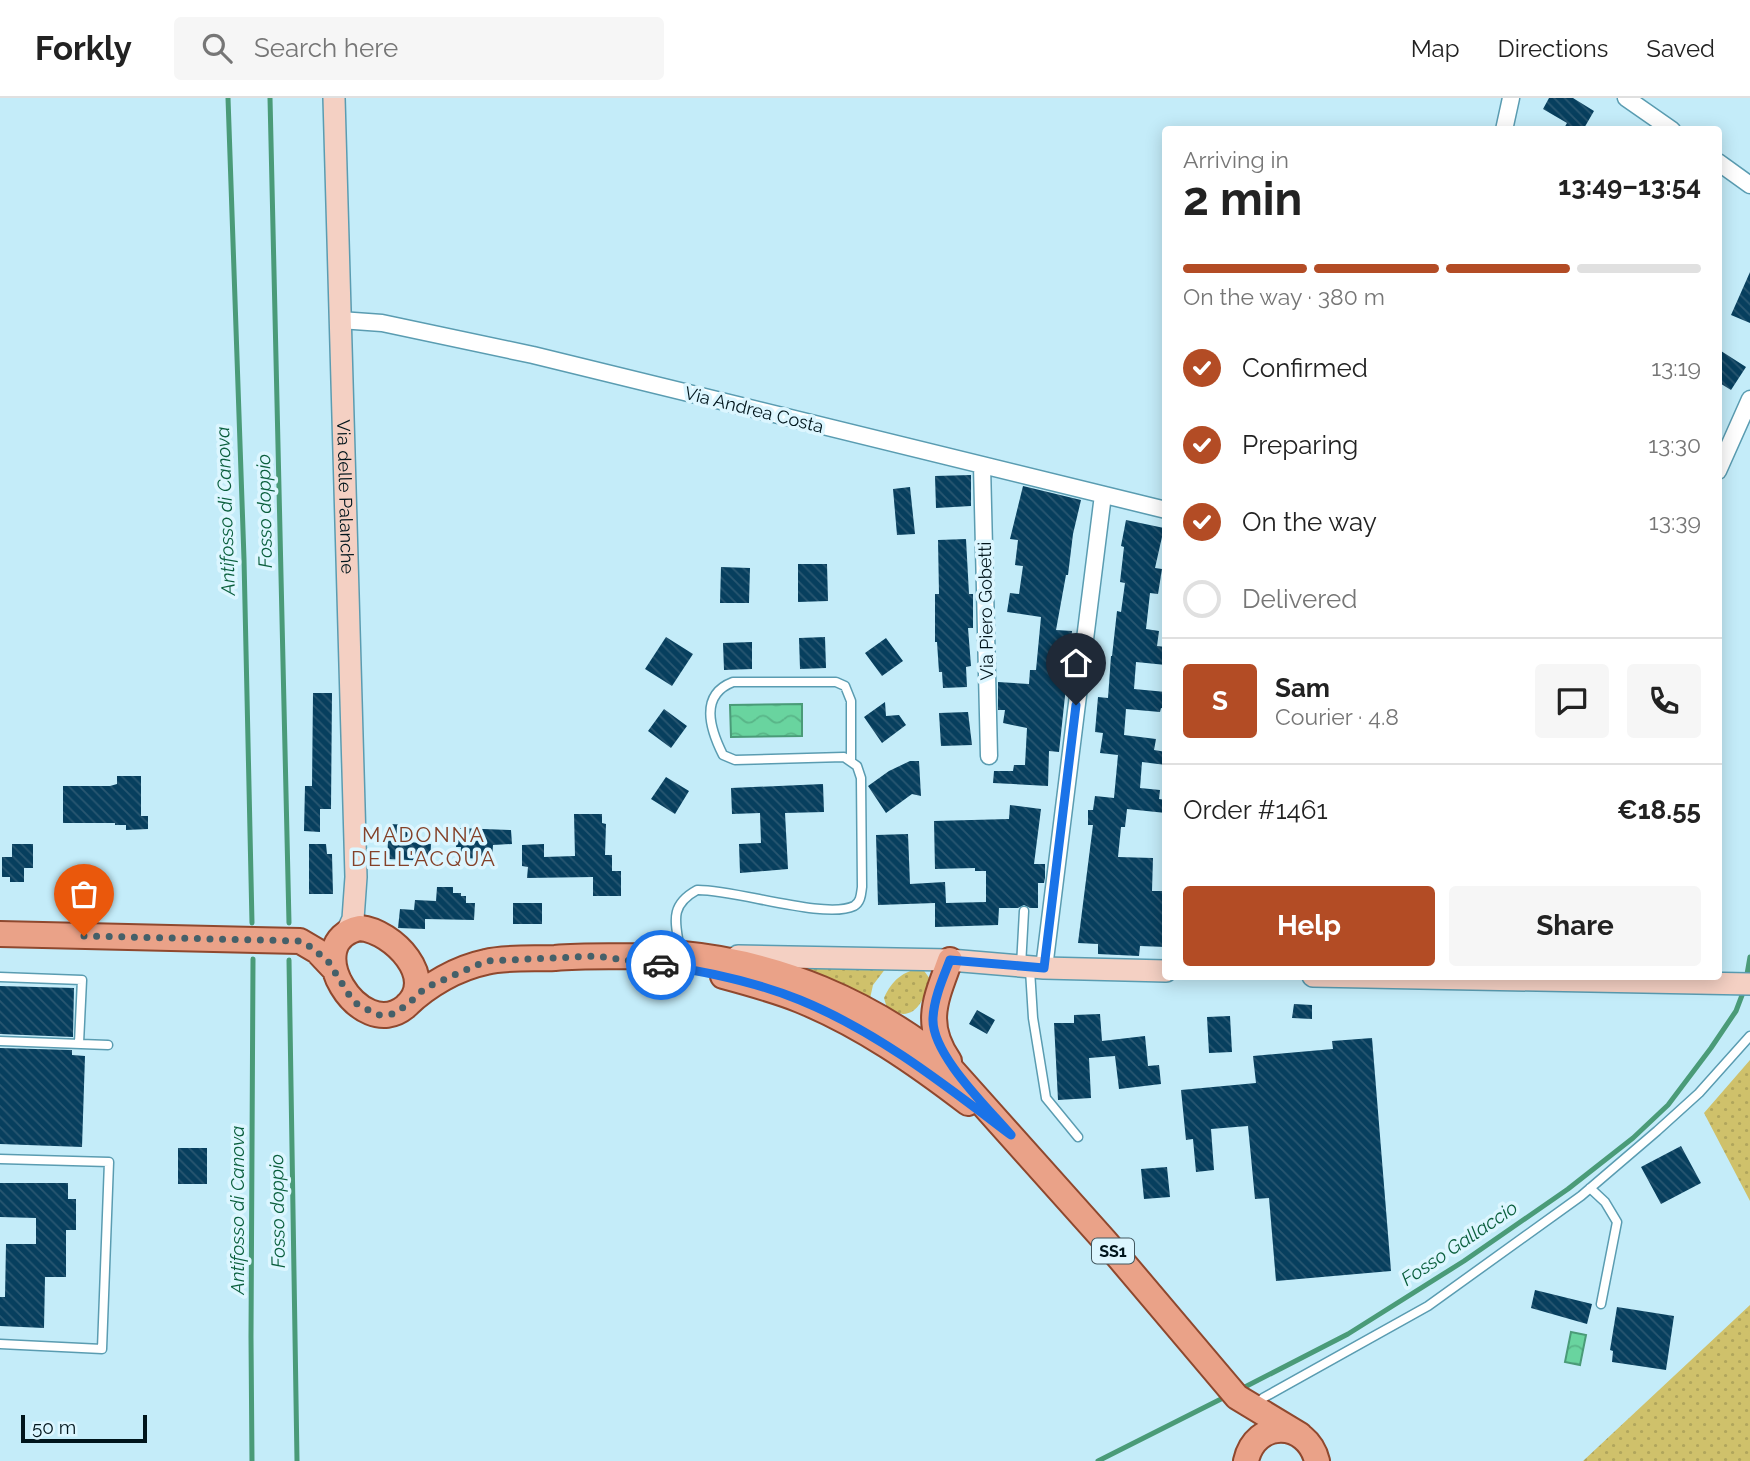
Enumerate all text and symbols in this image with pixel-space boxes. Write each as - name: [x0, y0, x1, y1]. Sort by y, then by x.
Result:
- search box: [174, 17, 664, 80]
- text: Forkly: [35, 29, 132, 68]
- icon: search: [198, 29, 236, 67]
- text: Search here: [254, 33, 398, 63]
- text: Map: [1411, 34, 1460, 63]
- text: Directions: [1498, 34, 1608, 63]
- text: Saved: [1646, 34, 1715, 63]
- text: Arriving in: [1183, 146, 1289, 173]
- text: 13:49–13:54: [1558, 171, 1701, 201]
- text: 2 min: [1183, 172, 1302, 226]
- text: On the way · 380 m: [1183, 283, 1385, 310]
- icon: check: [1183, 349, 1221, 387]
- text: Confirmed: [1242, 353, 1368, 383]
- text: 13:19: [1651, 354, 1701, 381]
- street label: Via Andrea Costa: [682, 382, 826, 437]
- street label: Via delle Palanche: [333, 419, 358, 575]
- water label: Antifosso di Canova: [211, 426, 239, 597]
- icon: check: [1183, 426, 1221, 464]
- text: Preparing: [1242, 430, 1358, 460]
- text: 13:30: [1648, 431, 1701, 458]
- water label: Fosso doppio: [252, 454, 276, 568]
- icon: check: [1183, 503, 1221, 541]
- text: On the way: [1242, 507, 1377, 537]
- text: 13:39: [1649, 508, 1701, 535]
- street label: Via Piero Gobetti: [974, 541, 997, 681]
- text: Delivered: [1242, 584, 1357, 614]
- pin: [1046, 633, 1106, 705]
- icon: home: [1057, 644, 1095, 682]
- button: chat: [1535, 664, 1609, 738]
- button: phone: [1627, 664, 1701, 738]
- text: Sam: [1275, 673, 1330, 703]
- text: S: [1212, 686, 1228, 716]
- text: Courier · 4.8: [1275, 703, 1399, 730]
- text: Order #1461: [1183, 795, 1328, 825]
- text: €18.55: [1617, 795, 1701, 825]
- district label: MADONNA DELL'ACQUA: [351, 822, 497, 871]
- pin: [54, 864, 114, 936]
- icon: bag: [65, 875, 103, 913]
- button: Help: [1183, 886, 1435, 966]
- button: Share: [1449, 886, 1701, 966]
- courier: [626, 930, 696, 1000]
- icon: car: [642, 946, 680, 984]
- water label: Antifosso di Canova: [226, 1126, 248, 1295]
- water label: Fosso doppio: [265, 1154, 289, 1268]
- water label: Fosso Gallaccio: [1397, 1196, 1521, 1290]
- road number: SS1: [1092, 1238, 1134, 1264]
- scale bar: [21, 1412, 147, 1444]
- text: 50 m: [32, 1416, 76, 1438]

